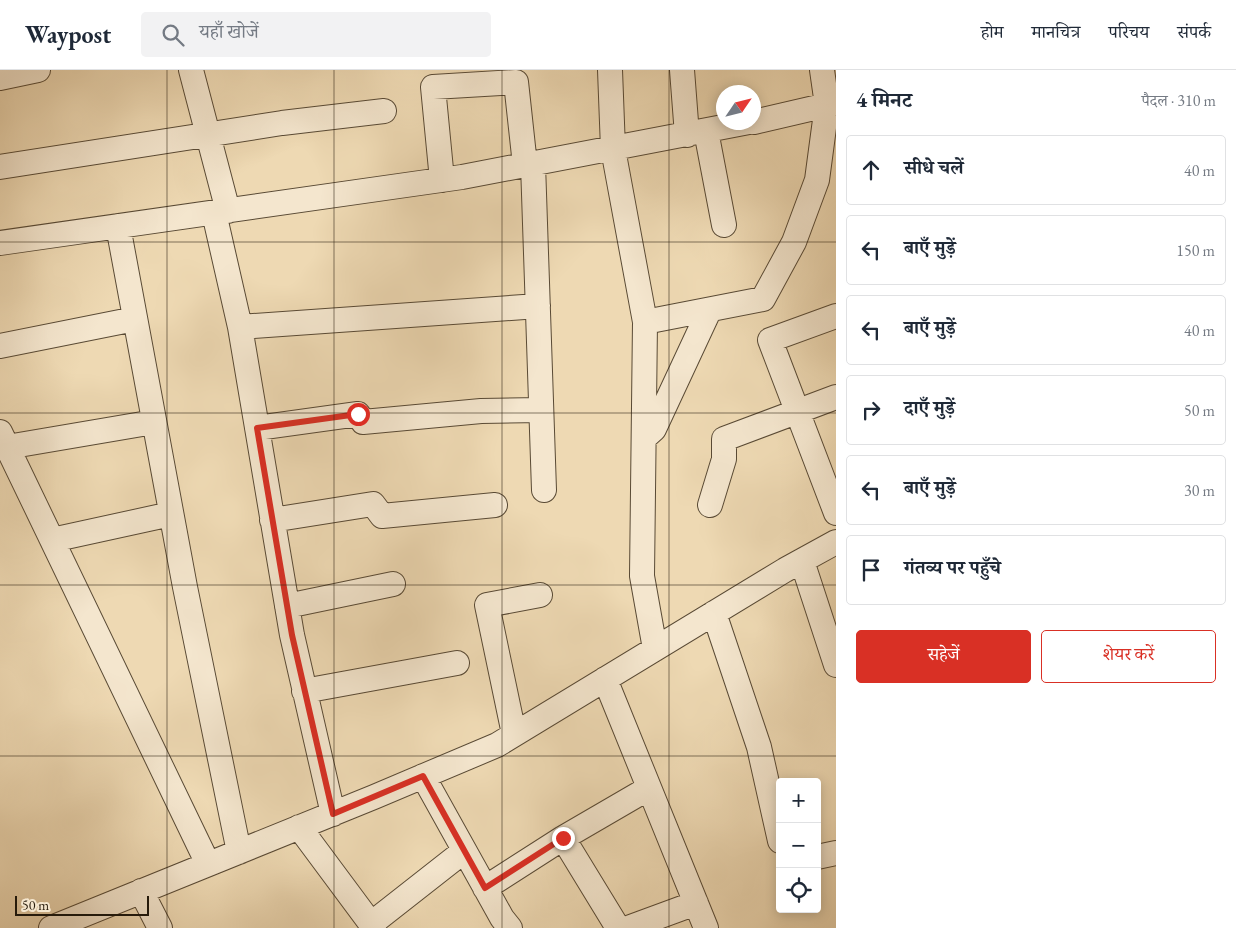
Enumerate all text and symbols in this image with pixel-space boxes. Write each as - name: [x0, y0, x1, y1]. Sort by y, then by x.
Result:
- search box: [141, 12, 491, 57]
- text: Waypost: [25, 19, 111, 50]
- text: यहाँ खोजें: [199, 19, 259, 44]
- text: होम: [981, 20, 1004, 43]
- text: मानचित्र: [1032, 20, 1080, 43]
- text: परिचय: [1108, 20, 1149, 43]
- text: संपर्क: [1177, 20, 1211, 43]
- icon: search: [159, 21, 187, 49]
- north arrow: [716, 85, 761, 130]
- text: 4 मिनट: [856, 86, 912, 113]
- text: पैदल · 310 m: [1142, 90, 1216, 111]
- text: सीधे चलें: [904, 155, 964, 180]
- icon: ahead: [857, 156, 885, 184]
- text: 40 m: [1184, 160, 1215, 181]
- text: बाएँ मुड़ें: [904, 235, 956, 260]
- icon: left: [857, 236, 885, 264]
- text: 150 m: [1176, 240, 1215, 261]
- text: बाएँ मुड़ें: [904, 315, 956, 340]
- icon: left: [857, 316, 885, 344]
- text: 40 m: [1184, 320, 1215, 341]
- text: दाएँ मुड़ें: [904, 395, 955, 420]
- icon: right: [857, 396, 885, 424]
- text: 50 m: [1184, 400, 1215, 421]
- route start: [347, 403, 370, 426]
- text: बाएँ मुड़ें: [904, 475, 956, 500]
- icon: left: [857, 476, 885, 504]
- text: 30 m: [1184, 480, 1215, 501]
- text: गंतव्य पर पहुँचे: [904, 555, 1001, 580]
- icon: arrive: [857, 556, 885, 584]
- button: सहेजें: [856, 630, 1031, 683]
- button: शेयर करें: [1041, 630, 1216, 683]
- map controls: [776, 778, 821, 913]
- button: +: [776, 778, 821, 823]
- button: −: [776, 823, 821, 868]
- route end: [552, 827, 575, 850]
- button: locate: [776, 868, 821, 913]
- scale bar: [15, 893, 149, 916]
- text: 50 m: [22, 896, 49, 914]

